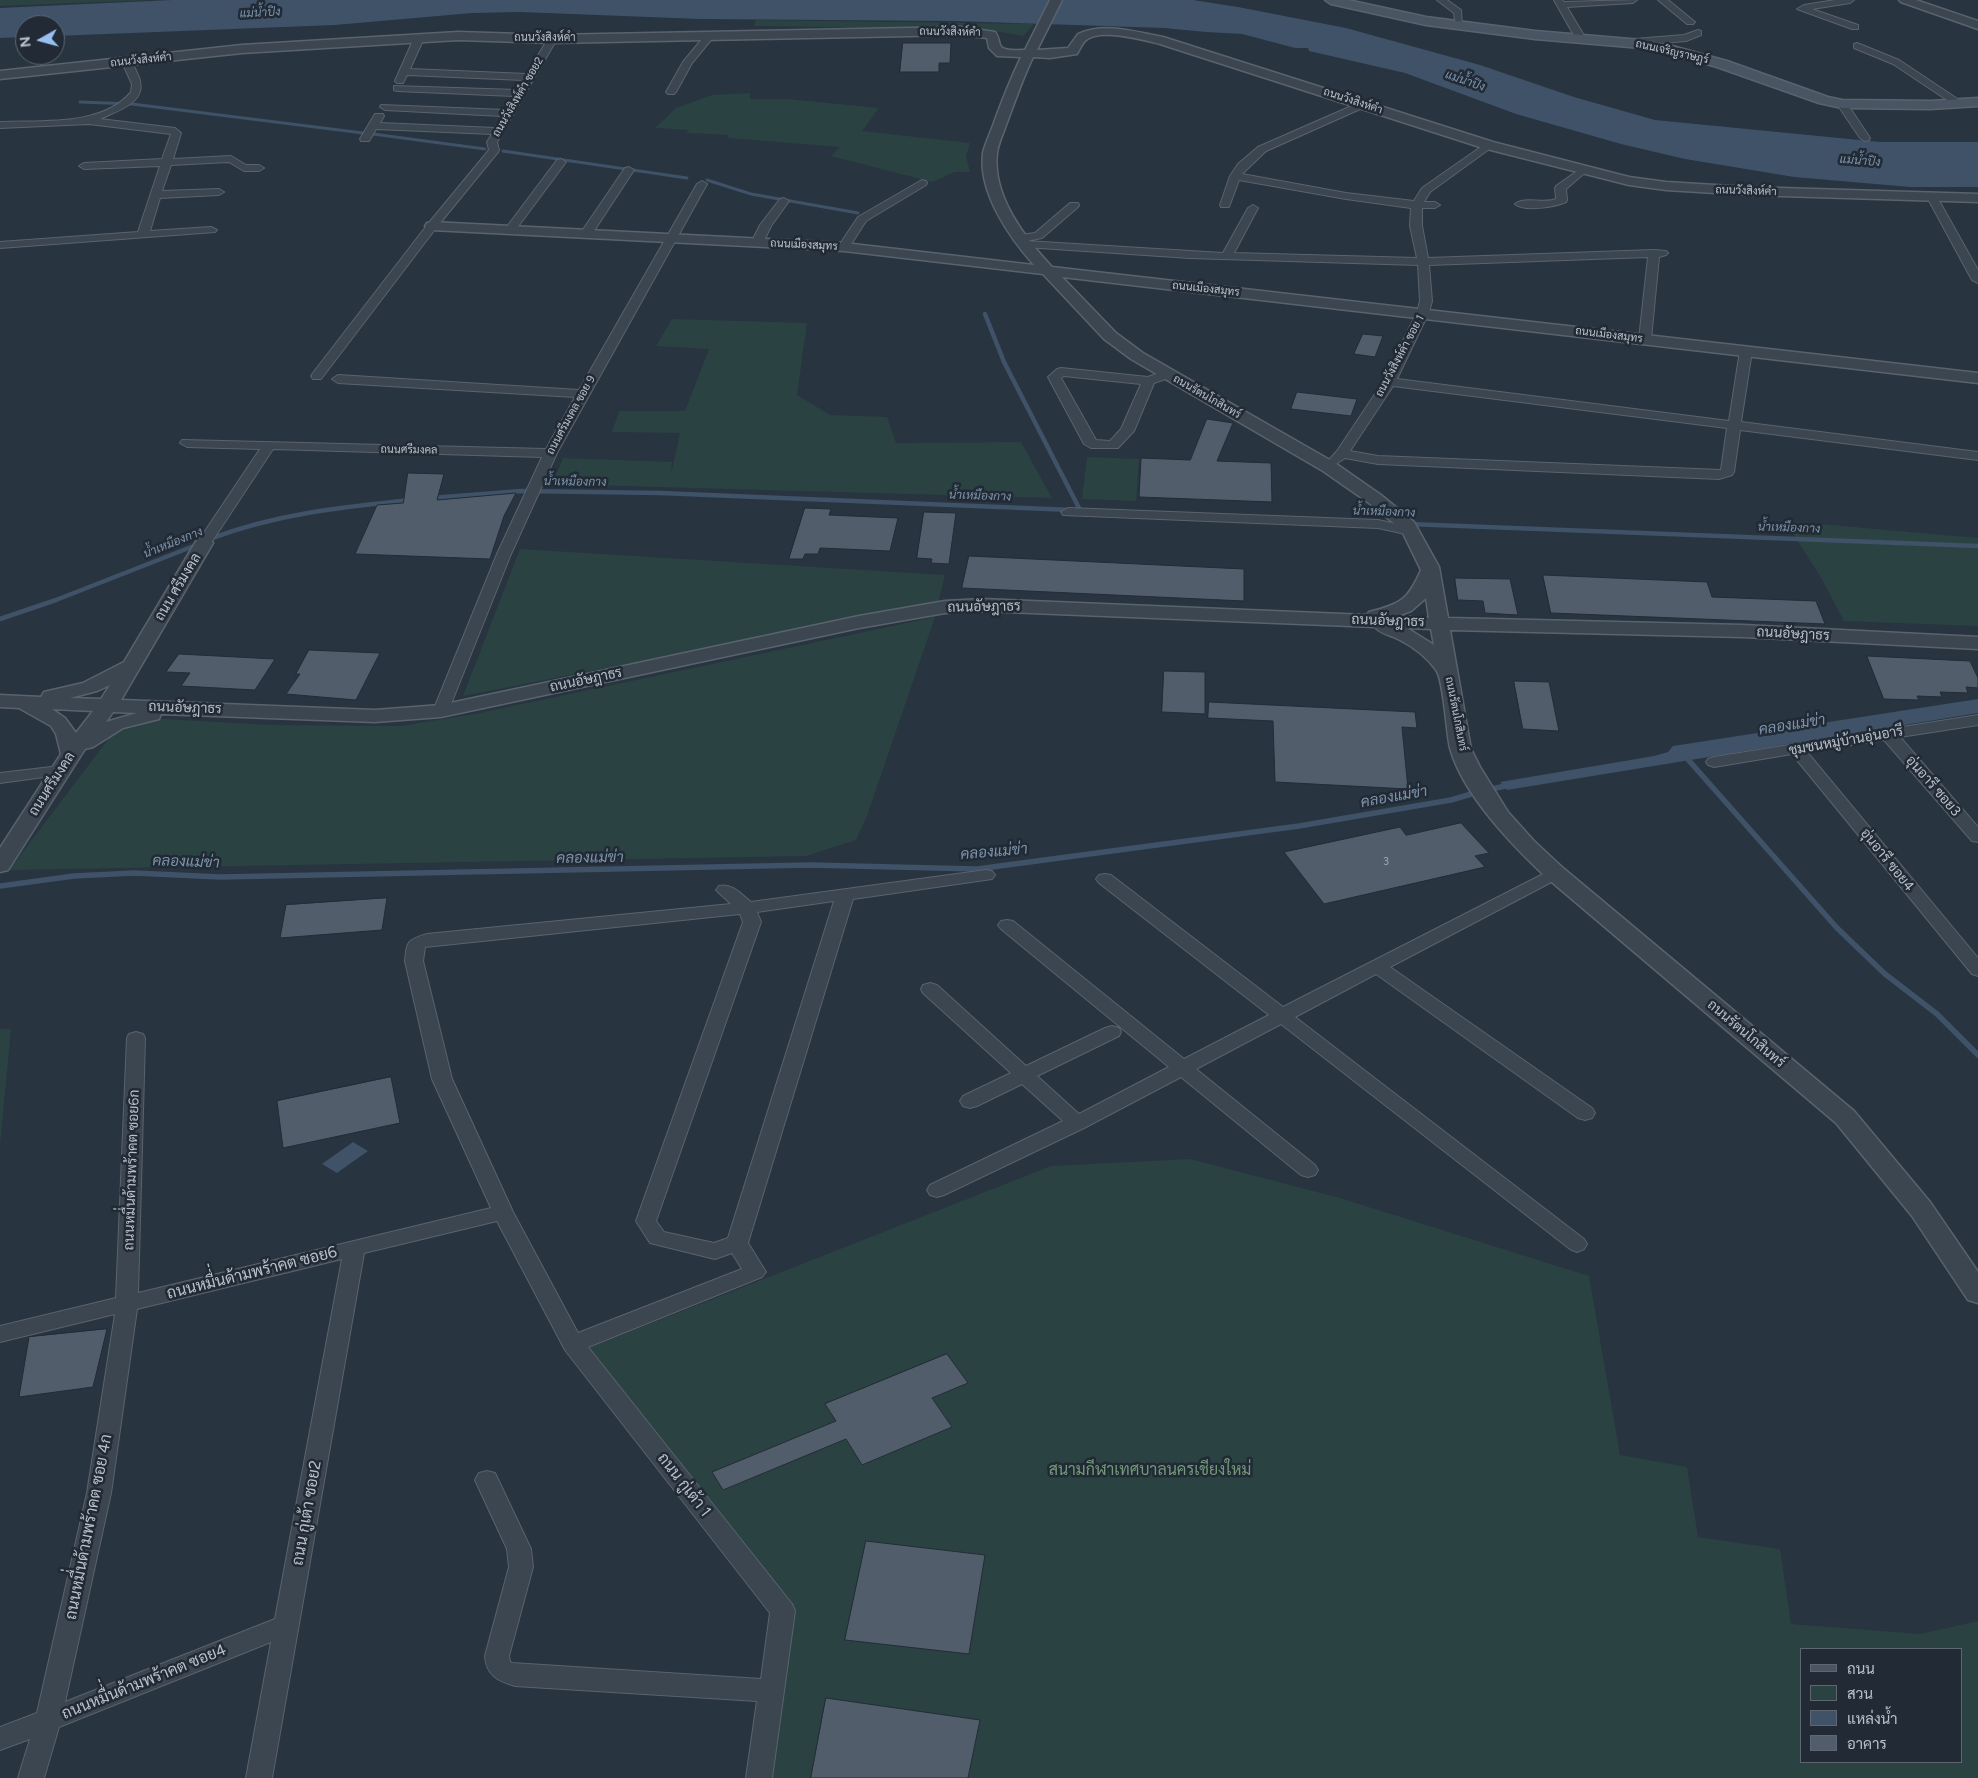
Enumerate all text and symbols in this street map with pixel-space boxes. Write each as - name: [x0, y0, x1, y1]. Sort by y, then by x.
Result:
- water label: แม่น้ำปิง: [239, 5, 281, 21]
- north arrow: [15, 15, 65, 65]
- street label: ถนนวังสิงห์คำ: [919, 25, 981, 39]
- street label: ถนนวังสิงห์คำ: [514, 31, 576, 45]
- text: N: [17, 35, 35, 48]
- street label: ถนนเจริญราษฎร์: [1634, 37, 1710, 67]
- street label: ถนนวังสิงห์คำ: [110, 50, 172, 70]
- street label: ถนนวังสิงห์คำ ซอย2: [490, 55, 546, 139]
- water label: แม่น้ำปิง: [1443, 68, 1487, 94]
- street label: ถนนวังสิงห์คำ: [1322, 85, 1384, 117]
- water label: แม่น้ำปิง: [1839, 152, 1881, 170]
- street label: ถนนวังสิงห์คำ: [1715, 183, 1777, 199]
- street label: ถนนเมืองสมุทร: [770, 237, 838, 253]
- street label: ถนนเมืองสมุทร: [1172, 279, 1240, 299]
- street label: ถนนวังสิงห์คำ ซอย 1: [1373, 313, 1427, 399]
- street label: ถนนเมืองสมุทร: [1575, 324, 1643, 346]
- street label: ถนนรัตนโกสินทร์: [1171, 372, 1243, 422]
- street label: ถนนศรีมงคล ซอย 9: [544, 373, 598, 457]
- street label: ถนนศรีมงคล: [380, 443, 438, 457]
- water label: น้ำเหมืองกาง: [543, 474, 607, 490]
- water label: น้ำเหมืองกาง: [948, 488, 1012, 504]
- water label: น้ำเหมืองกาง: [1352, 504, 1416, 520]
- water label: น้ำเหมืองกาง: [1757, 520, 1821, 536]
- water label: น้ำเหมืองกาง: [141, 525, 205, 561]
- street label: ถนน ศรีมงคล: [151, 550, 205, 624]
- street label: ถนนอัษฎาธร: [947, 598, 1021, 616]
- street label: ถนนอัษฎาธร: [1351, 611, 1425, 631]
- street label: ถนนอัษฎาธร: [1756, 624, 1830, 644]
- street label: ถนนอัษฎาธร: [548, 664, 624, 696]
- street label: ถนนรัตนโกสินทร์: [1442, 676, 1470, 752]
- street label: ถนนอัษฎาธร: [148, 698, 222, 718]
- water label: คลองแม่ข่า: [1757, 711, 1827, 739]
- street label: ชุมชนหมู่บ้านอุ่นอารี: [1788, 723, 1904, 759]
- street label: ถนนศรีมงคล: [25, 749, 79, 819]
- street label: อุ่นอารี ซอย3: [1902, 752, 1964, 820]
- water label: คลองแม่ข่า: [1359, 782, 1429, 812]
- street label: อุ่นอารี ซอย4: [1857, 825, 1917, 895]
- water label: คลองแม่ข่า: [960, 840, 1028, 864]
- water label: คลองแม่ข่า: [556, 848, 624, 868]
- water label: คลองแม่ข่า: [152, 852, 220, 872]
- house number: 3: [1383, 855, 1389, 869]
- street label: ถนนรัตนโกสินทร์: [1704, 997, 1788, 1071]
- street label: ถนนหมื่่นด้ามพร้าคต ซอย6ก: [121, 1089, 143, 1251]
- street label: ถนนหมื่่นด้ามพร้าคต ซอย6: [165, 1243, 339, 1303]
- street label: ถนนหมื่่นด้ามพร้าคต ซอย 4ก: [62, 1433, 116, 1621]
- street label: ถนน กู่เต้า 1: [653, 1449, 715, 1521]
- street label: ถนน กู่เต้า ซอย2: [288, 1459, 326, 1567]
- park label: สนามกีฬาเทศบาลนครเชียงใหม่: [1049, 1460, 1251, 1480]
- street label: ถนนหมื่่นด้ามพร้าคต ซอย4: [59, 1640, 229, 1724]
- legend: [1800, 1648, 1963, 1763]
- text: ถนน: [1847, 1660, 1875, 1678]
- text: สวน: [1847, 1685, 1873, 1703]
- text: แหล่งน้ำ: [1847, 1710, 1898, 1728]
- text: อาคาร: [1847, 1735, 1887, 1753]

